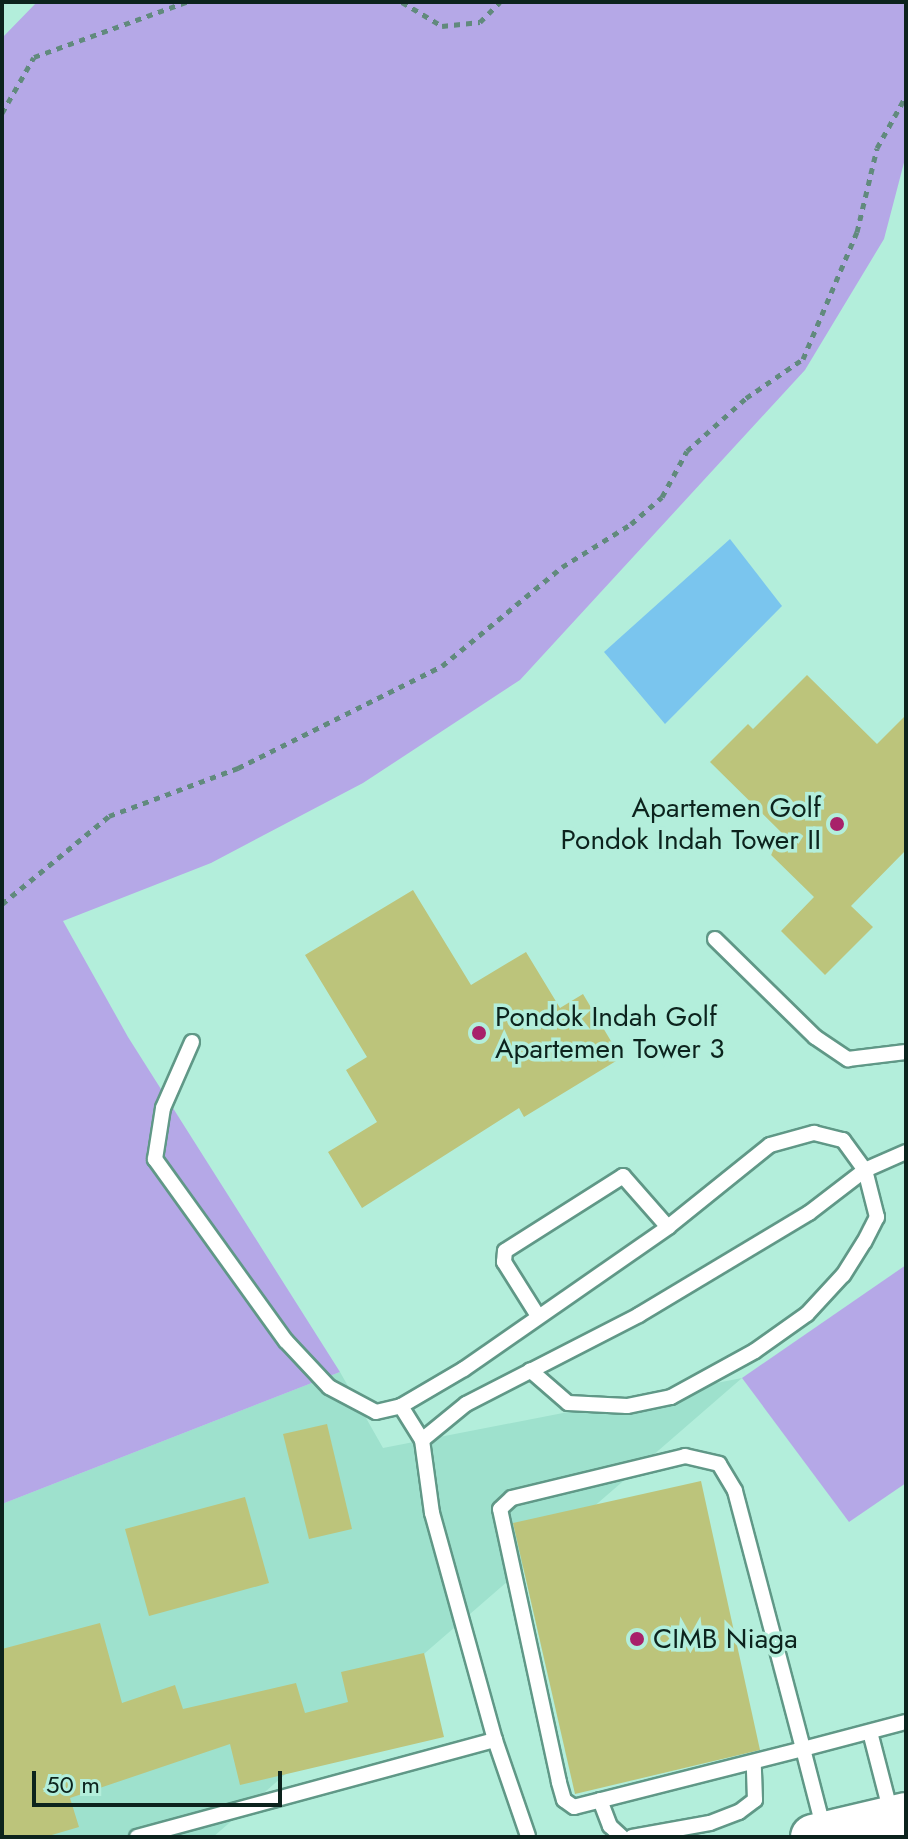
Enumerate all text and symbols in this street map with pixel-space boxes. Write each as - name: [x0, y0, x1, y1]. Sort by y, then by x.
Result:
- place label: Apartemen Golf Pondok Indah Tower II: [561, 791, 821, 857]
- marker: Apartemen Golf Pondok Indah Tower II: [828, 815, 846, 833]
- place label: Pondok Indah Golf Apartemen Tower 3: [495, 1000, 724, 1066]
- marker: Pondok Indah Golf Apartemen Tower 3: [470, 1024, 488, 1042]
- place label: CIMB Niaga: [653, 1622, 798, 1656]
- marker: CIMB Niaga: [628, 1630, 646, 1648]
- scale bar: [36, 1755, 286, 1805]
- text: 50 m: [46, 1767, 100, 1802]

